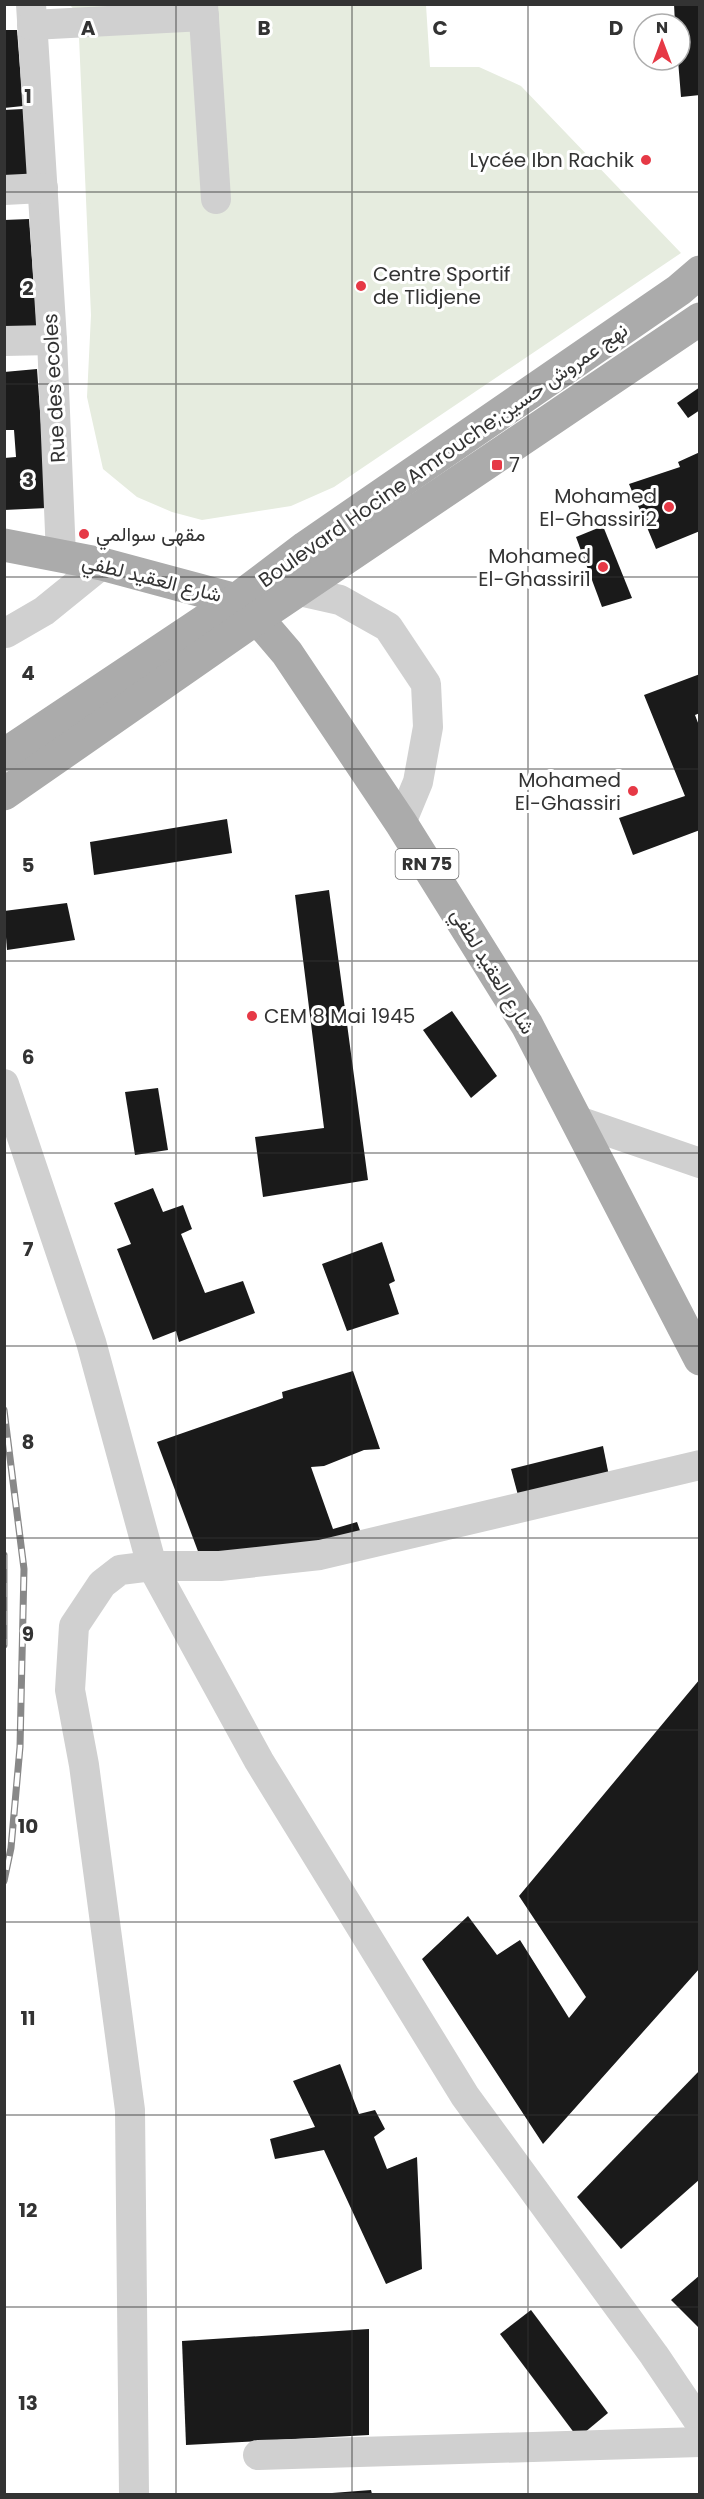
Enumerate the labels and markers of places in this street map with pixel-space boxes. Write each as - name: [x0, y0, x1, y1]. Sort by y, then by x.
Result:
- place label: Lycée Ibn Rachik: [469, 146, 635, 174]
- marker: Lycée Ibn Rachik: [639, 153, 653, 167]
- place label: Centre Sportif de Tlidjene: [373, 260, 510, 311]
- marker: Centre Sportif de Tlidjene: [354, 279, 368, 293]
- place label: 7: [509, 451, 520, 479]
- marker: 7: [490, 458, 504, 472]
- place label: Mohamed El-Ghassiri2: [539, 482, 657, 533]
- marker: Mohamed El-Ghassiri2: [662, 500, 676, 514]
- place label: مقهى سوالمي: [96, 520, 205, 551]
- marker: مقهى سوالمي: [77, 527, 91, 541]
- place label: Mohamed El-Ghassiri1: [478, 542, 591, 593]
- marker: Mohamed El-Ghassiri1: [596, 560, 610, 574]
- place label: Mohamed El-Ghassiri: [515, 766, 621, 817]
- marker: Mohamed El-Ghassiri: [626, 784, 640, 798]
- place label: CEM 8 Mai 1945: [264, 1002, 415, 1030]
- marker: CEM 8 Mai 1945: [245, 1009, 259, 1023]

